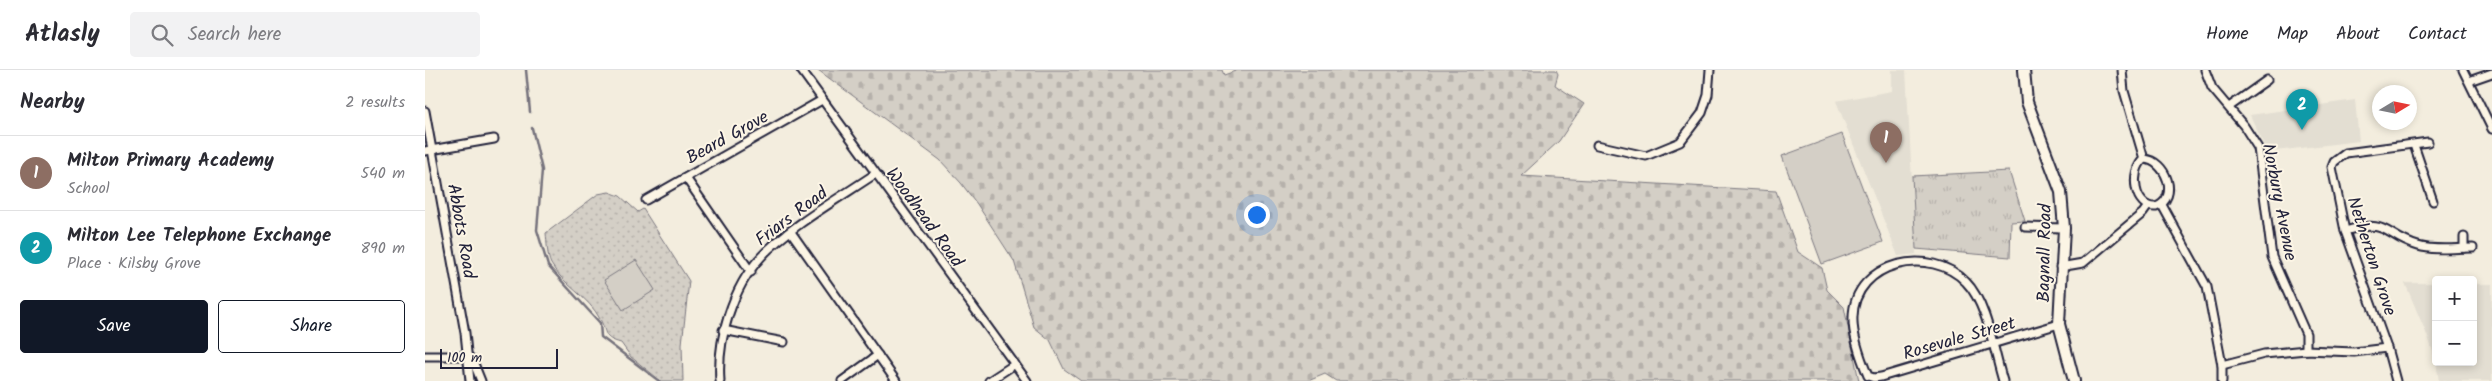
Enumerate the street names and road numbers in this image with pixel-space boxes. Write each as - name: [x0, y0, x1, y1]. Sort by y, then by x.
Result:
- street label: Beard Grove: [681, 104, 775, 173]
- street label: Norbury Avenue: [2253, 141, 2304, 263]
- street label: Woodhead Road: [877, 162, 971, 275]
- street label: Friars Road: [749, 179, 835, 254]
- street label: Abbots Road: [438, 181, 483, 282]
- street label: Netherton Grove: [2338, 193, 2403, 320]
- street label: Bagnall Road: [2030, 202, 2061, 303]
- street label: Rosevale Street: [1900, 309, 2020, 369]

